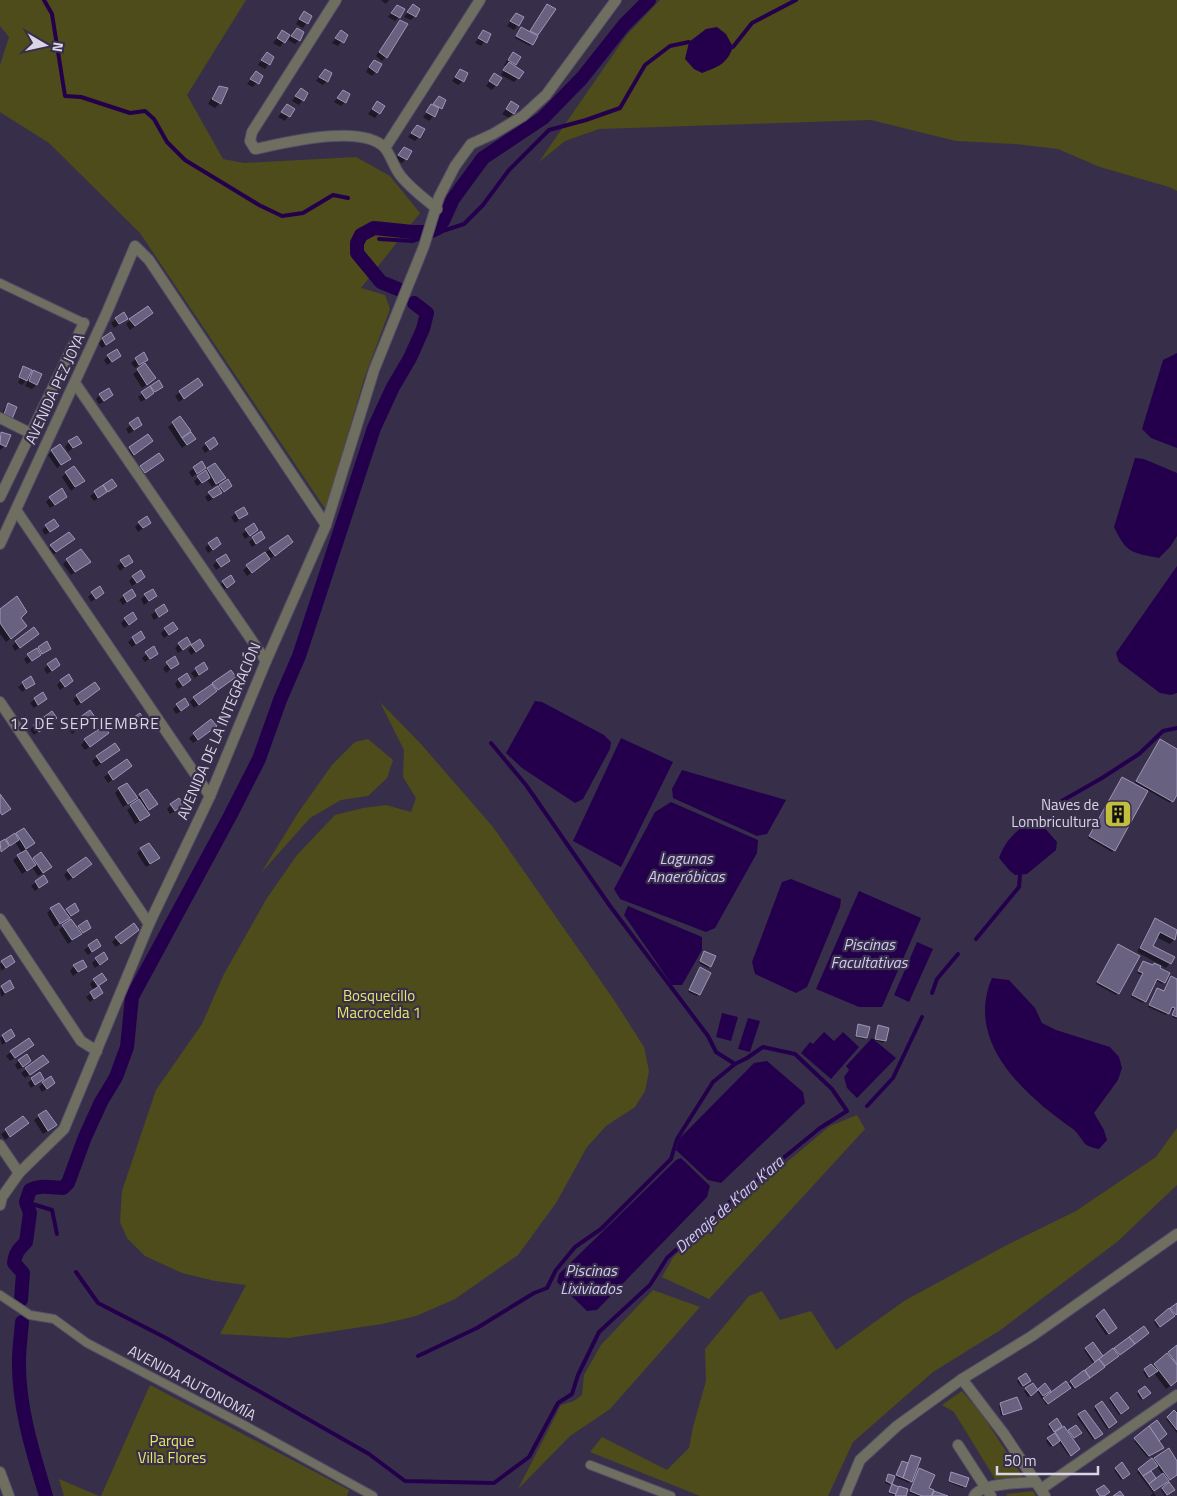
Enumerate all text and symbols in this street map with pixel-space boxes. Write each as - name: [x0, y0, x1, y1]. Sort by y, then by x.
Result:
- north arrow: [20, 20, 70, 70]
- text: N: [47, 41, 69, 54]
- street label: AVENIDA PEZ JOYA: [19, 330, 90, 448]
- street label: AVENIDA DE LA INTEGRACIÓN: [171, 639, 266, 823]
- district label: 12 DE SEPTIEMBRE: [10, 711, 160, 735]
- place label: Naves de Lombricultura: [1011, 793, 1099, 833]
- building icon: Naves de Lombricultura: [1103, 799, 1133, 829]
- water label: Lagunas Anaeróbicas: [647, 846, 726, 888]
- water label: Piscinas Facultativas: [831, 932, 909, 974]
- park label: Bosquecillo Macrocelda 1: [337, 984, 421, 1024]
- water label: Drenaje de K'ara K'ara: [669, 1149, 790, 1258]
- water label: Piscinas Lixiviados: [560, 1258, 623, 1300]
- street label: AVENIDA AUTONOMÍA: [124, 1339, 261, 1426]
- park label: Parque Villa Flores: [138, 1429, 206, 1469]
- scale bar: [997, 1444, 1098, 1476]
- text: 50 m: [1004, 1449, 1037, 1472]

